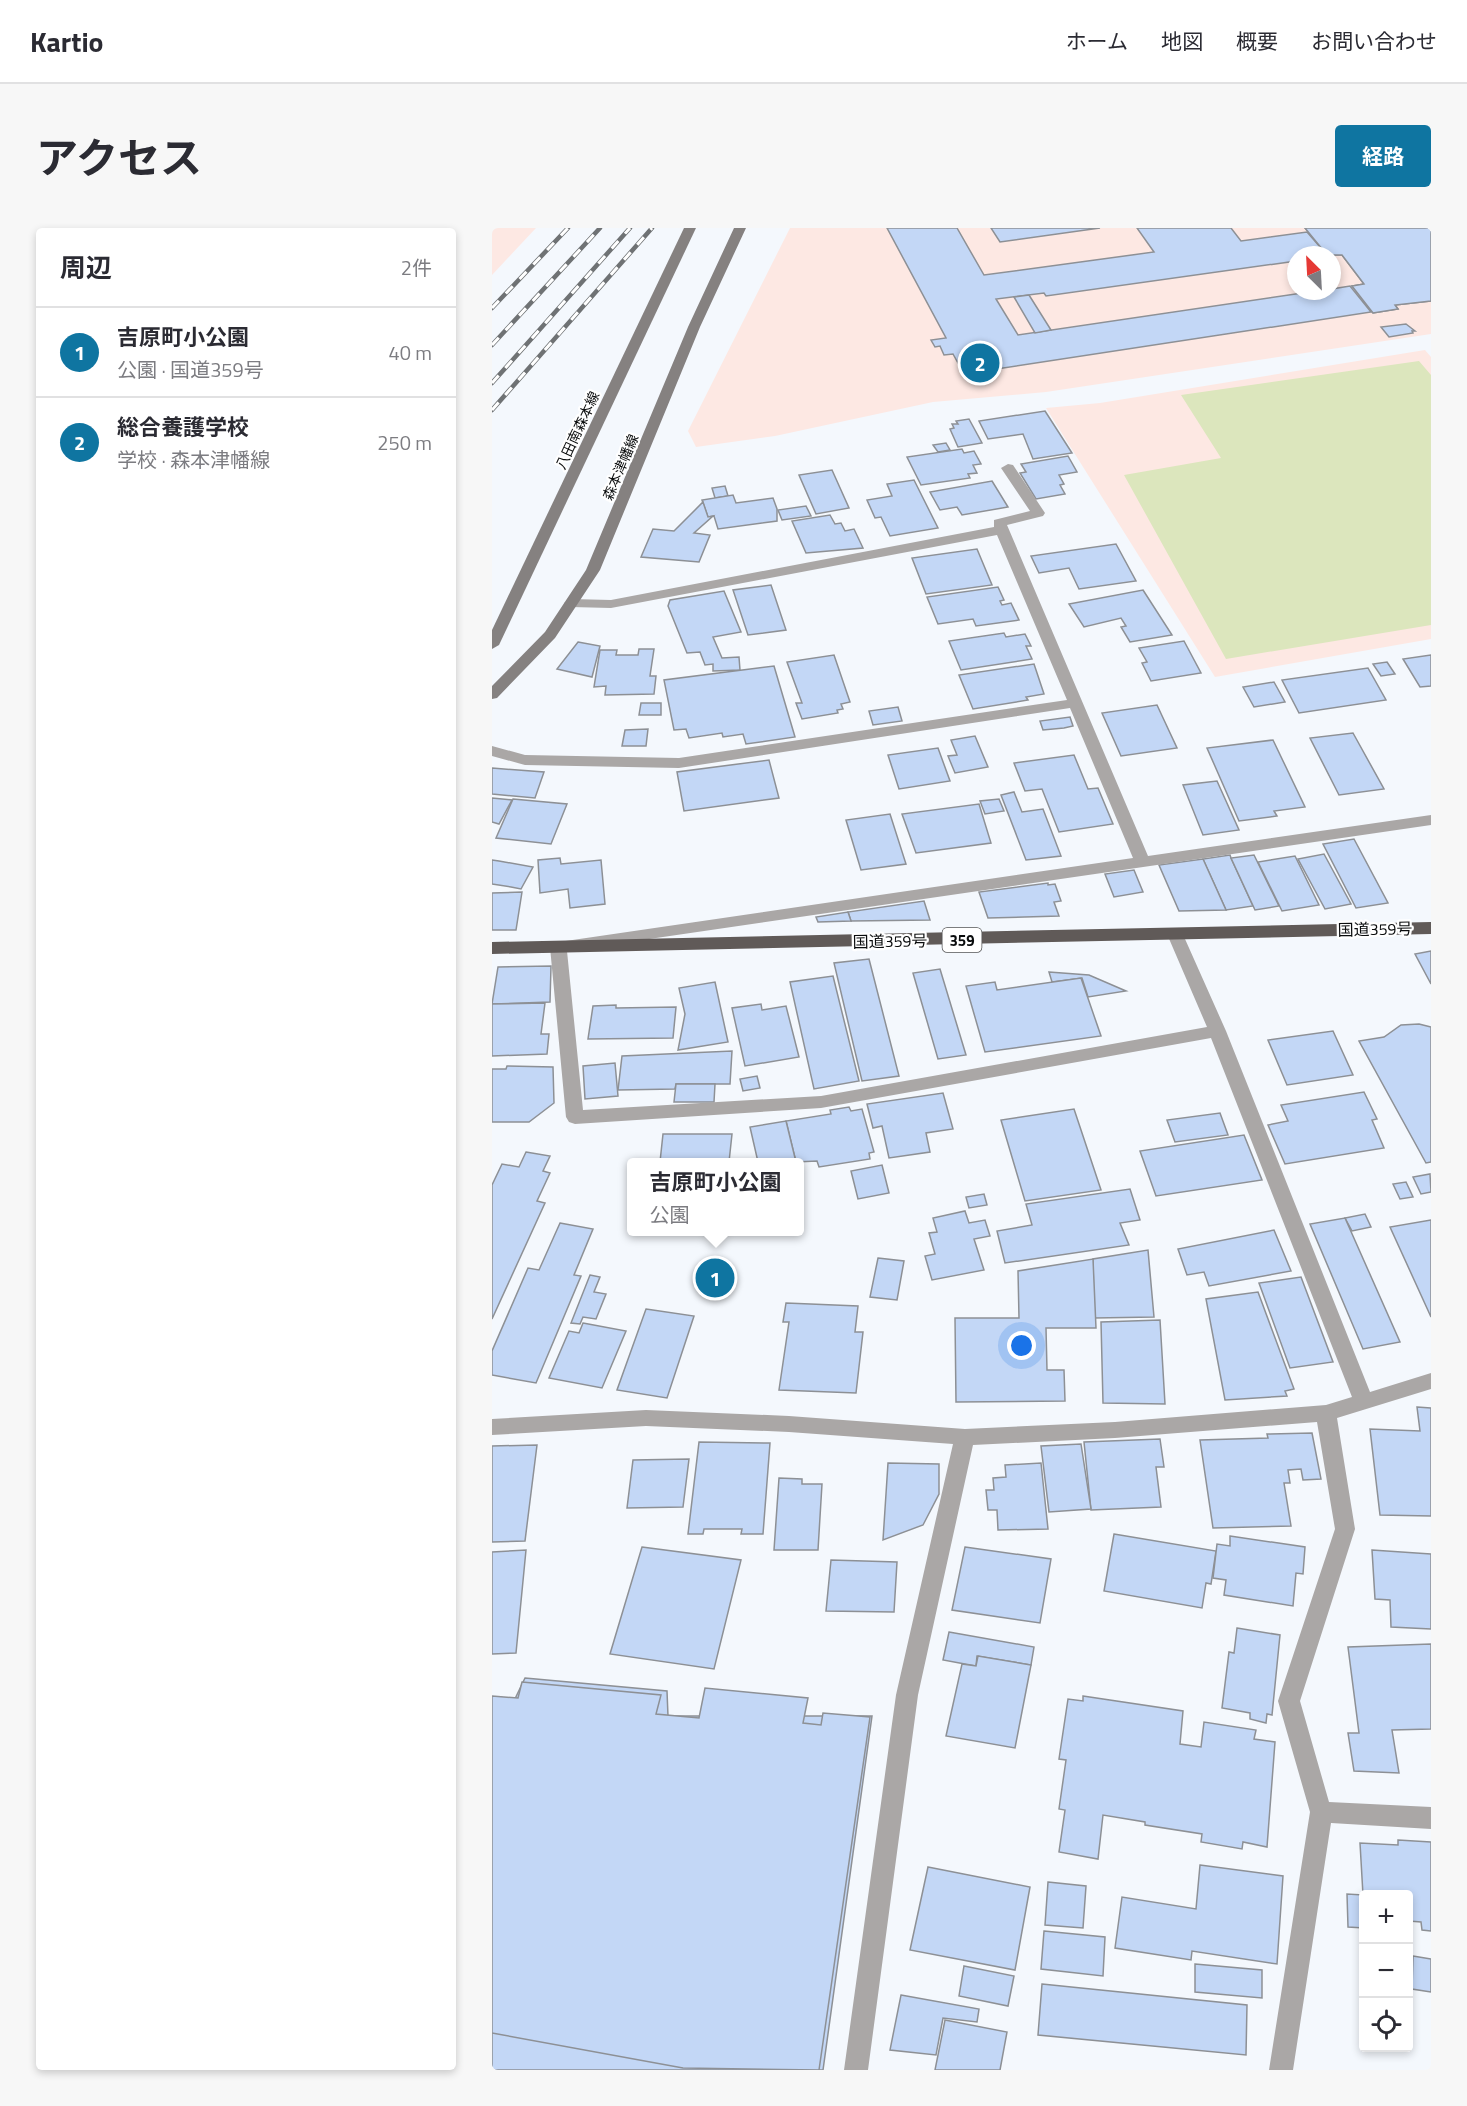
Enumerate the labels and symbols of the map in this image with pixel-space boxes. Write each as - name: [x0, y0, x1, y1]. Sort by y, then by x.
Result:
- north arrow: [1287, 246, 1341, 300]
- pin: 2: [960, 340, 1000, 386]
- street label: 八田南森本線: [550, 387, 604, 473]
- street label: 森本津幡線: [597, 431, 643, 503]
- street label: 国道359号: [1337, 916, 1413, 942]
- street label: 国道359号: [852, 928, 928, 954]
- road number: 359: [942, 928, 982, 952]
- pin: 1: [696, 1256, 734, 1300]
- your location: [1007, 1331, 1036, 1360]

